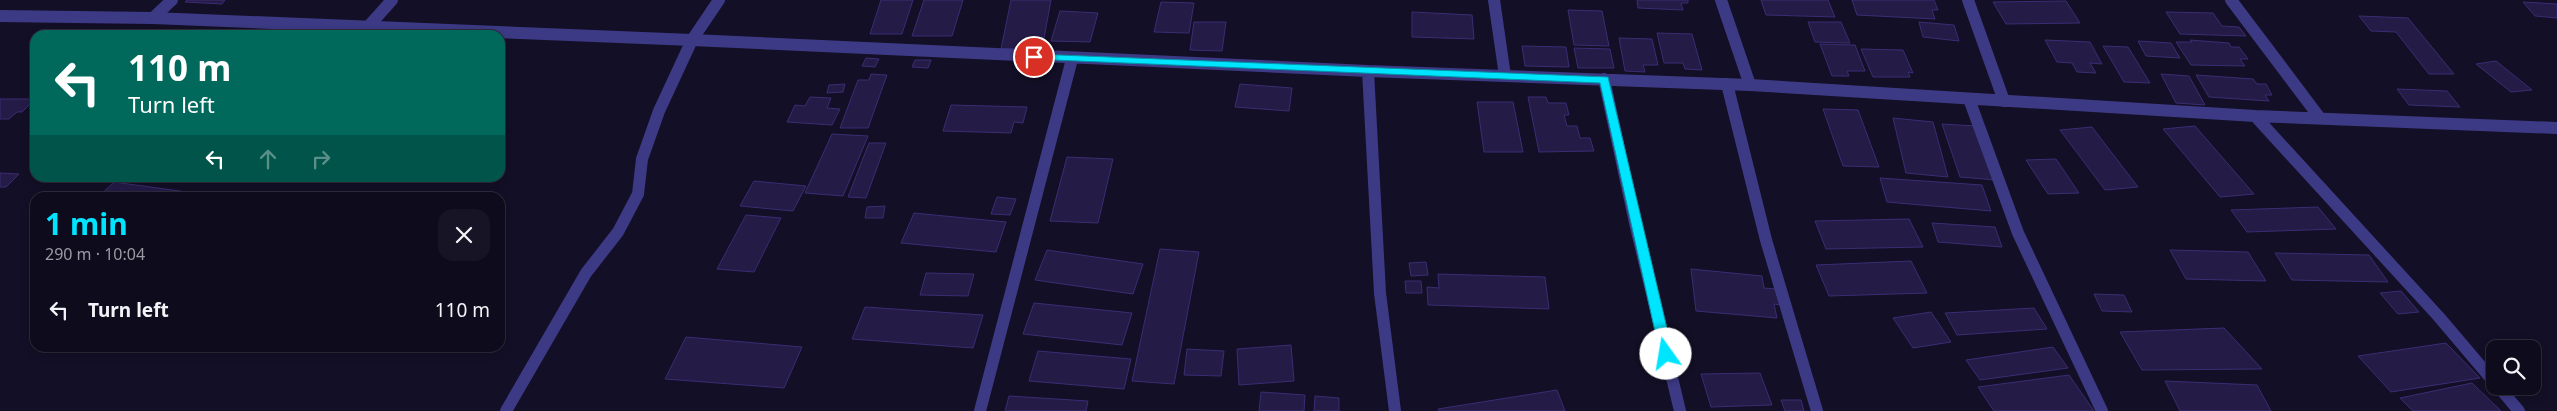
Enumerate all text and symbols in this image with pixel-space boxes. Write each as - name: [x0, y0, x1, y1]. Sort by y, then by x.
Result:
- pin: [1013, 36, 1055, 78]
- icon: arrive: [1020, 43, 1048, 71]
- text: 110 m: [128, 44, 231, 91]
- icon: left: [45, 50, 110, 115]
- text: Turn left: [128, 89, 215, 119]
- icon: left: [201, 145, 229, 173]
- icon: ahead: [254, 145, 282, 173]
- icon: right: [307, 145, 335, 173]
- text: 1 min: [45, 203, 128, 244]
- button: close: [438, 209, 490, 261]
- text: 290 m · 10:04: [45, 243, 145, 265]
- icon: left: [45, 296, 73, 324]
- text: Turn left: [88, 297, 169, 323]
- text: 110 m: [435, 297, 490, 323]
- position arrow: [1639, 327, 1691, 379]
- map controls: [2486, 340, 2541, 395]
- button: search: [2486, 340, 2541, 395]

